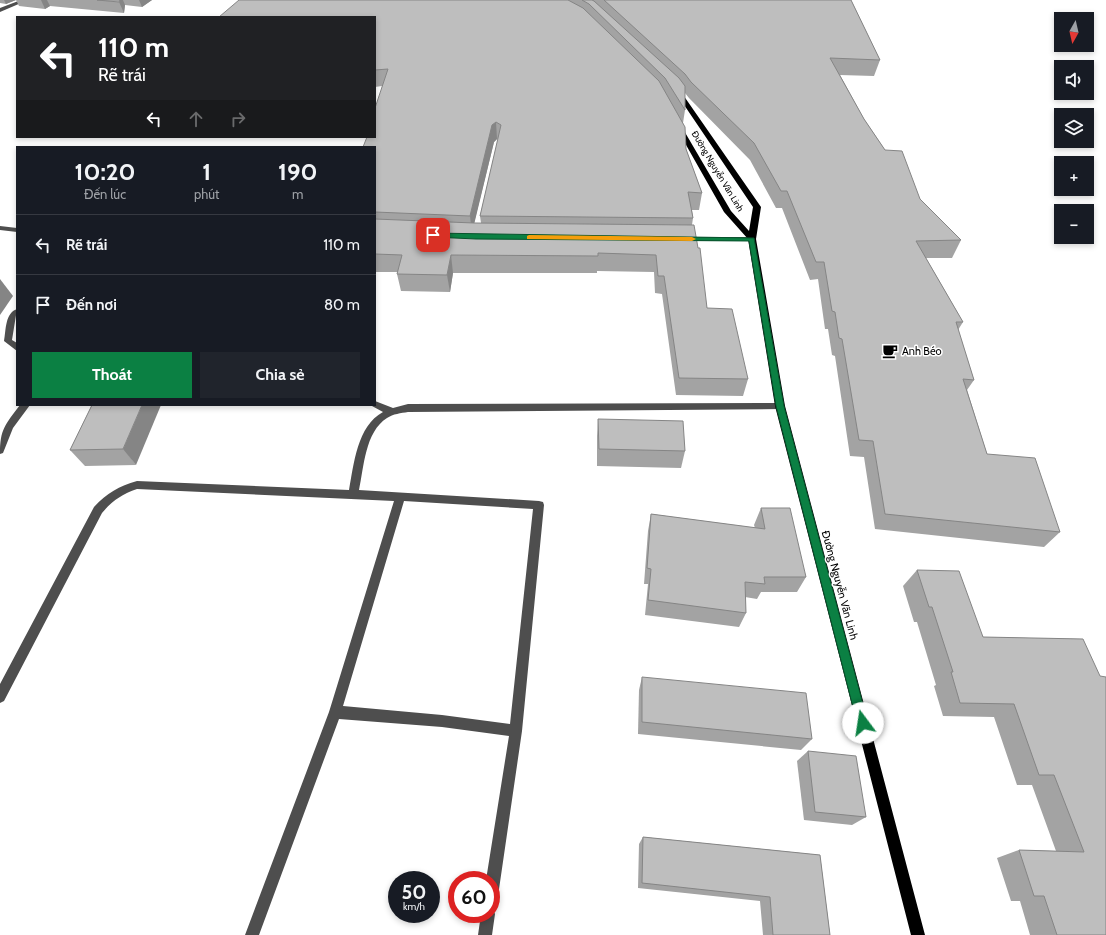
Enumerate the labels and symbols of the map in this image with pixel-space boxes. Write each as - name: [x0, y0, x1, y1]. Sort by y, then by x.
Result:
- north arrow: [1054, 12, 1094, 52]
- street label: Đường Nguyễn Văn Linh: [690, 129, 746, 213]
- pin: [416, 218, 450, 252]
- cafe icon: Anh Béo: [881, 342, 899, 360]
- place label: Anh Béo: [902, 344, 942, 358]
- street label: Đường Nguyễn Văn Linh: [819, 529, 861, 641]
- position arrow: [842, 702, 884, 744]
- speed limit sign: 60: [448, 871, 500, 923]

